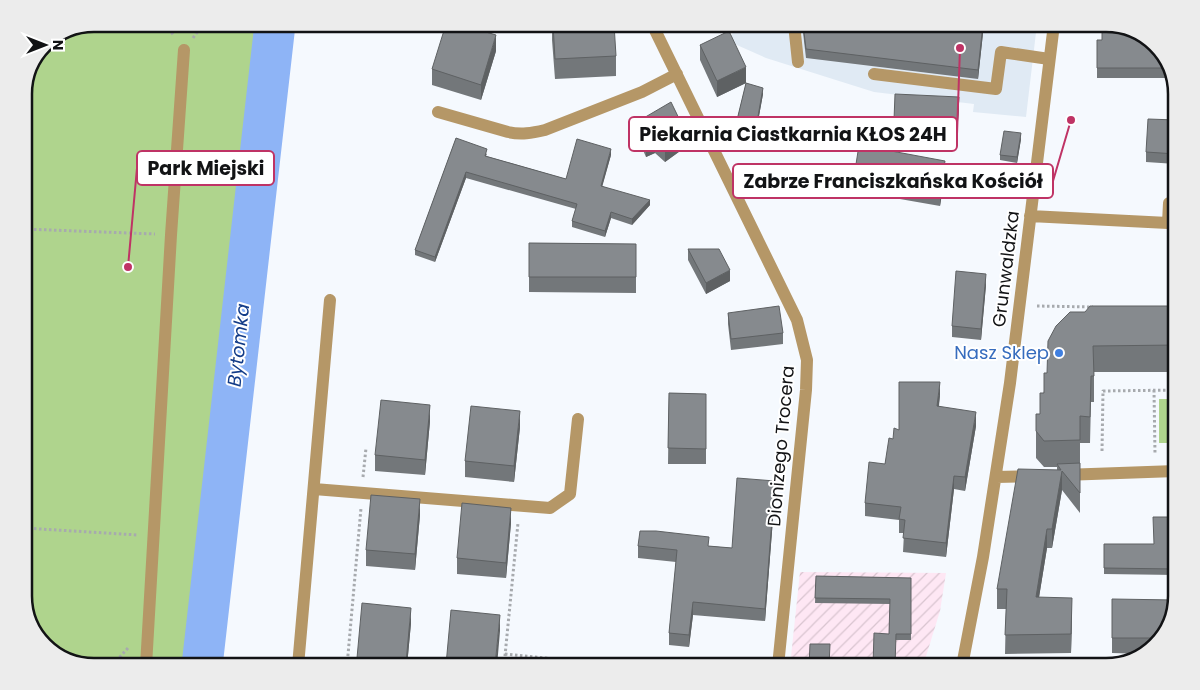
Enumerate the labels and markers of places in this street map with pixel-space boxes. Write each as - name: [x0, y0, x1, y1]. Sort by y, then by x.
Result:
- callout: Piekarnia Ciastkarnia KŁOS 24H: [629, 117, 957, 151]
- callout: Park Miejski: [137, 151, 274, 185]
- callout: Zabrze Franciszkańska Kościół: [733, 164, 1053, 198]
- place label: Nasz Sklep: [954, 340, 1049, 365]
- marker: Nasz Sklep: [1053, 347, 1065, 359]

